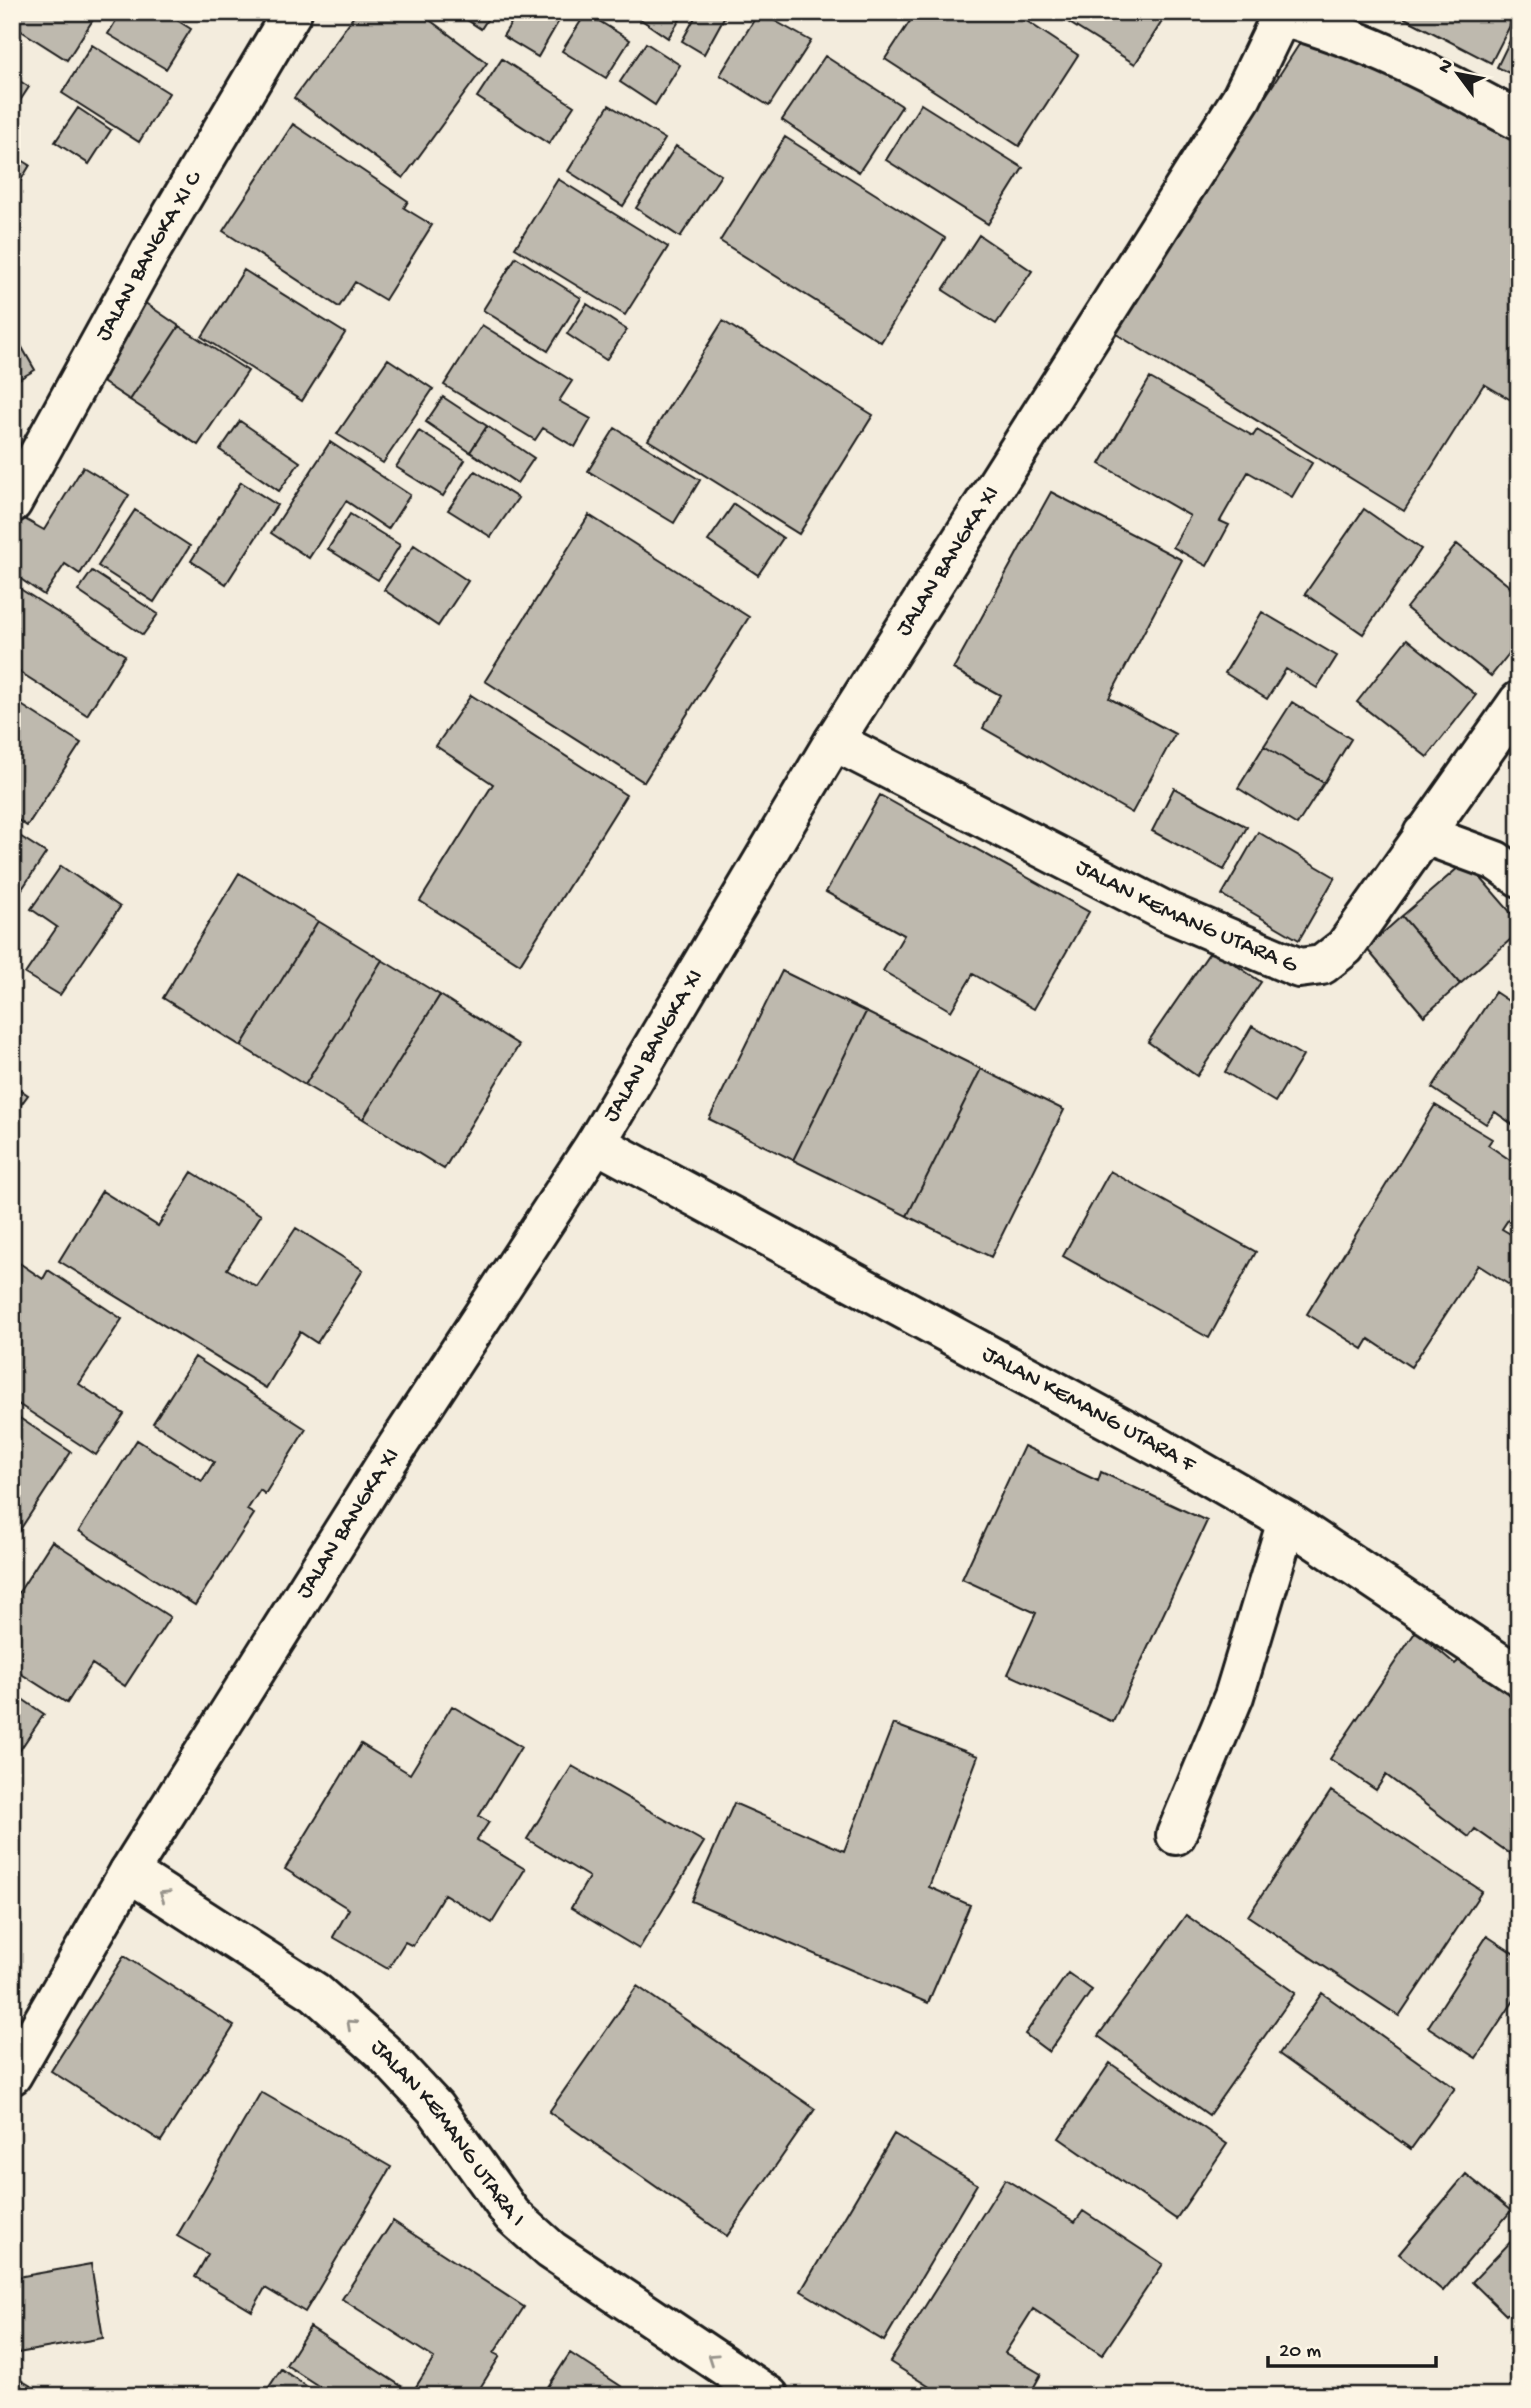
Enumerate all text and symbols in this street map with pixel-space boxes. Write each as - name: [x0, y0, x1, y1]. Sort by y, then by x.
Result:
- north arrow: [1422, 38, 1492, 108]
- text: N: [1434, 55, 1460, 78]
- street label: JALAN BANGKA XI C: [90, 166, 209, 346]
- street label: JALAN BANGKA XI: [890, 481, 1005, 641]
- street label: JALAN KEMANG UTARA G: [1071, 854, 1303, 980]
- street label: JALAN BANGKA XI: [598, 965, 709, 1127]
- street label: JALAN KEMANG UTARA F: [977, 1341, 1201, 1479]
- street label: JALAN BANGKA XI: [291, 1443, 406, 1604]
- one-way arrow: [159, 1890, 172, 1903]
- one-way arrow: [346, 2020, 359, 2032]
- street label: JALAN KEMANG UTARA I: [365, 2034, 530, 2233]
- scale bar: [1268, 2324, 1436, 2368]
- text: 20 m: [1279, 2340, 1321, 2365]
- one-way arrow: [707, 2353, 720, 2366]

